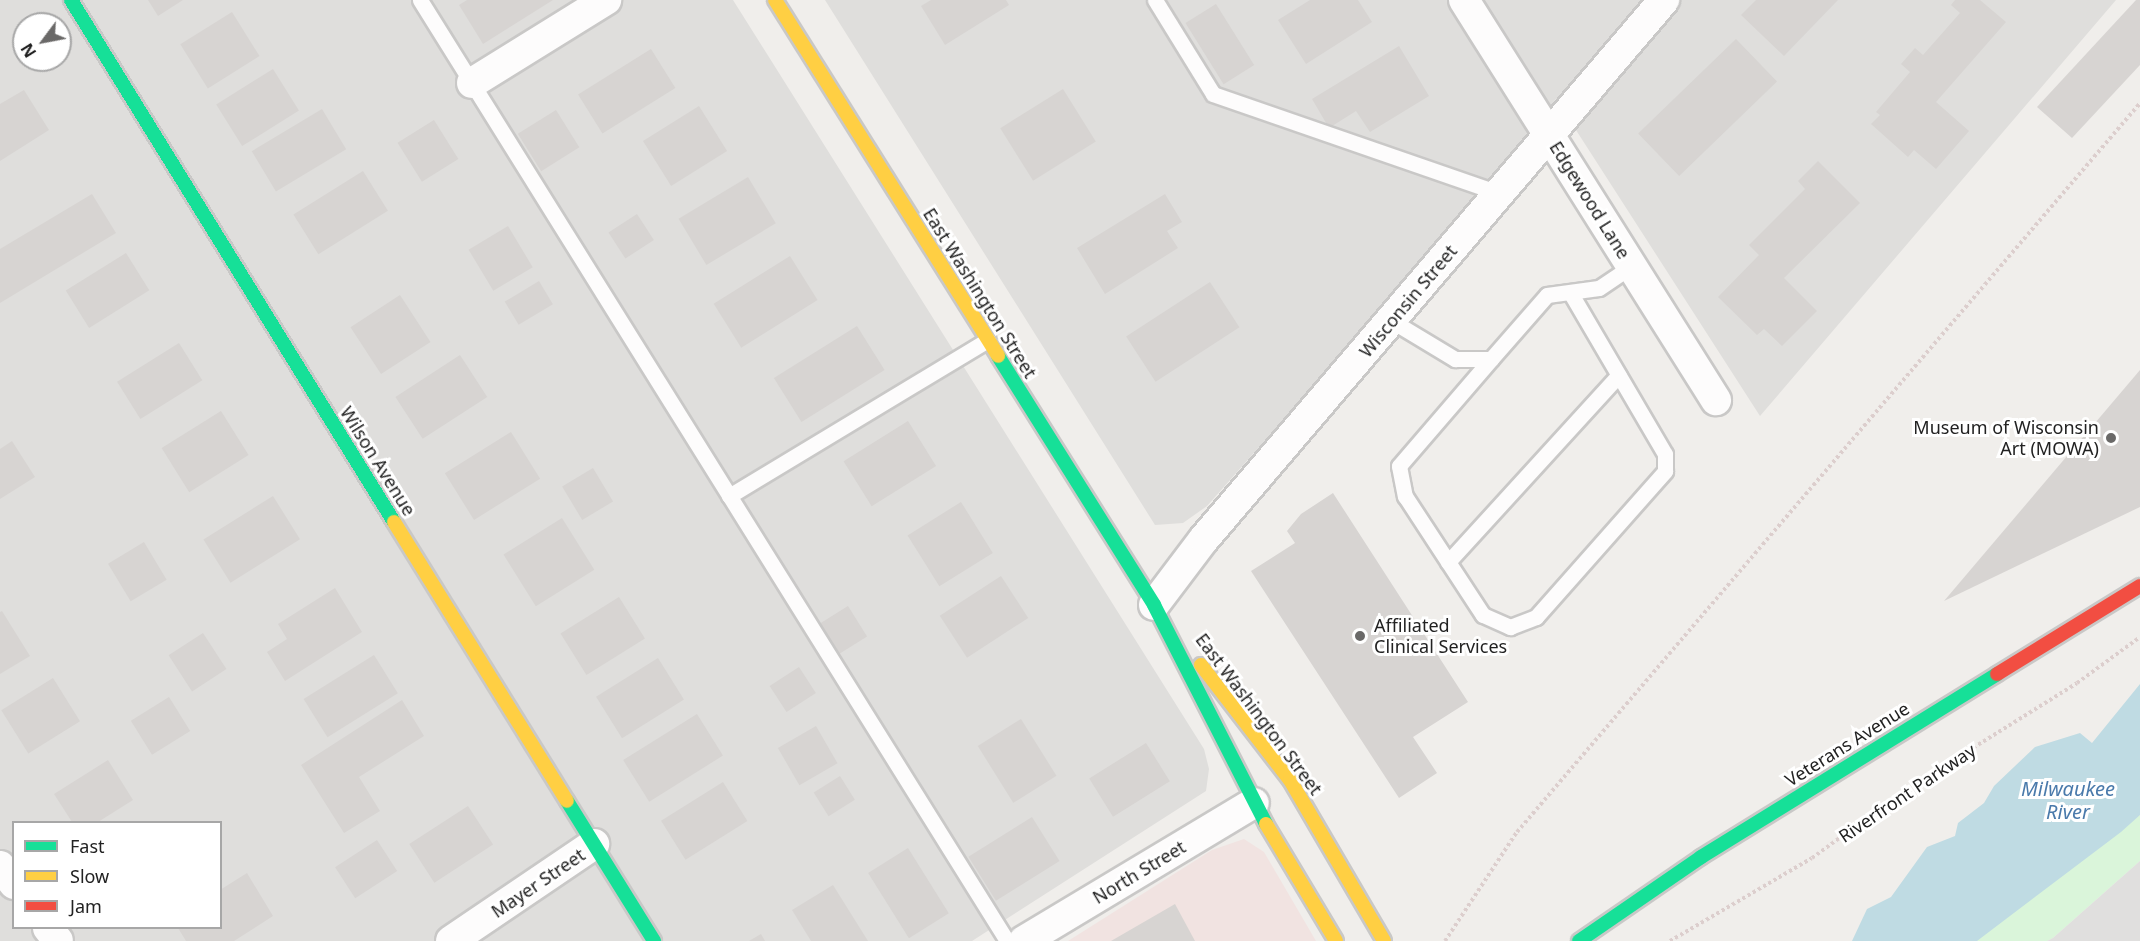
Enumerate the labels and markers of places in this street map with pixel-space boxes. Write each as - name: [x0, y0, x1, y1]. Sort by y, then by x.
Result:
- place label: Museum of Wisconsin Art (MOWA): [1913, 417, 2099, 460]
- marker: Museum of Wisconsin Art (MOWA): [2104, 431, 2118, 445]
- place label: Affiliated Clinical Services: [1374, 615, 1507, 658]
- marker: Affiliated Clinical Services: [1351, 627, 1369, 645]

